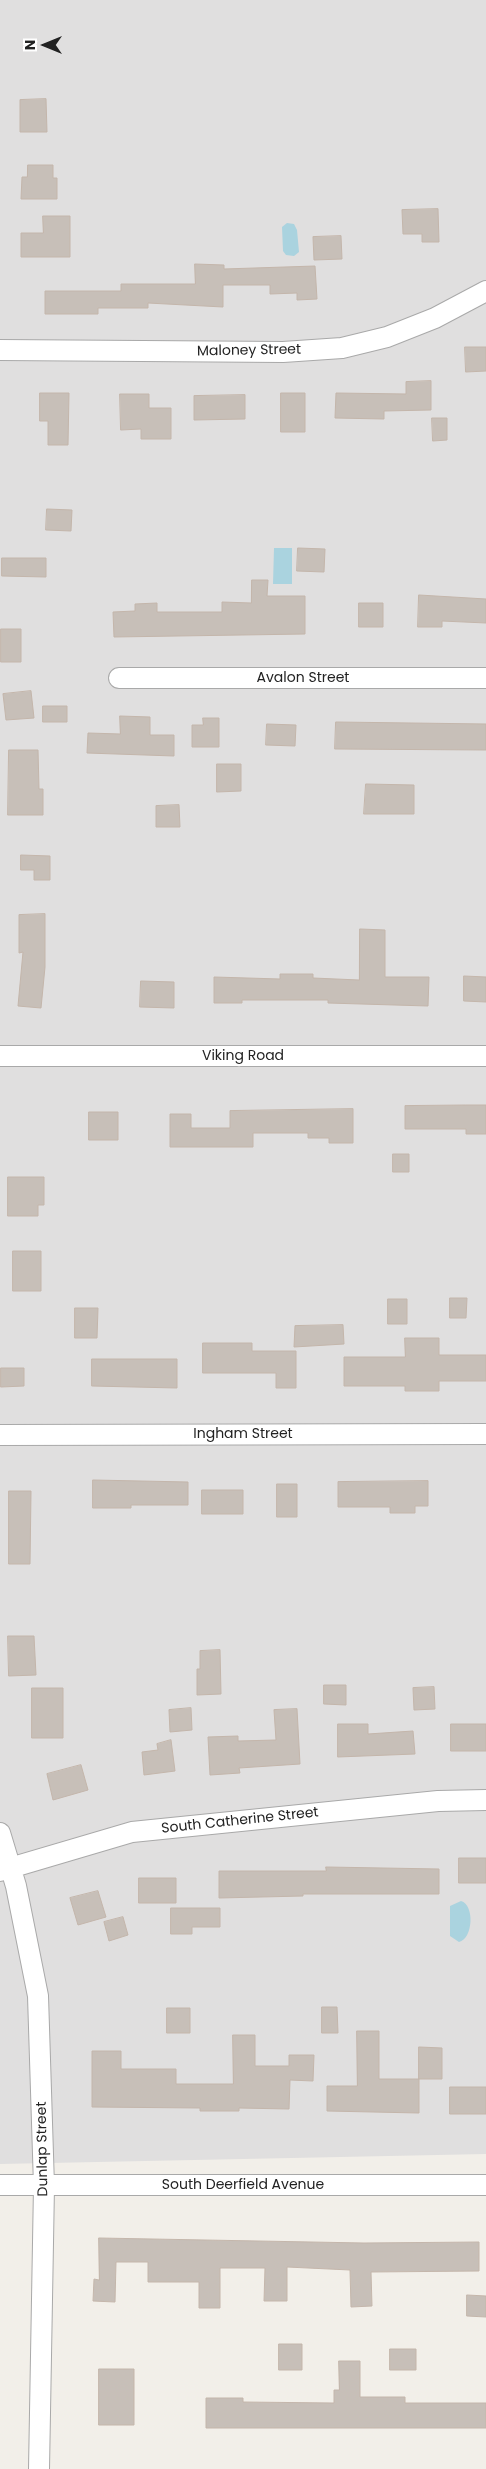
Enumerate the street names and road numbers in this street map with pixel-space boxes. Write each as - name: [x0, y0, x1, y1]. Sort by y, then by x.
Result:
- street label: Maloney Street: [197, 342, 301, 360]
- street label: Avalon Street: [257, 670, 349, 686]
- street label: Viking Road: [202, 1048, 284, 1064]
- street label: Ingham Street: [193, 1426, 293, 1442]
- street label: South Catherine Street: [161, 1804, 319, 1838]
- street label: Dunlap Street: [34, 2101, 52, 2197]
- street label: South Deerfield Avenue: [162, 2177, 324, 2193]

